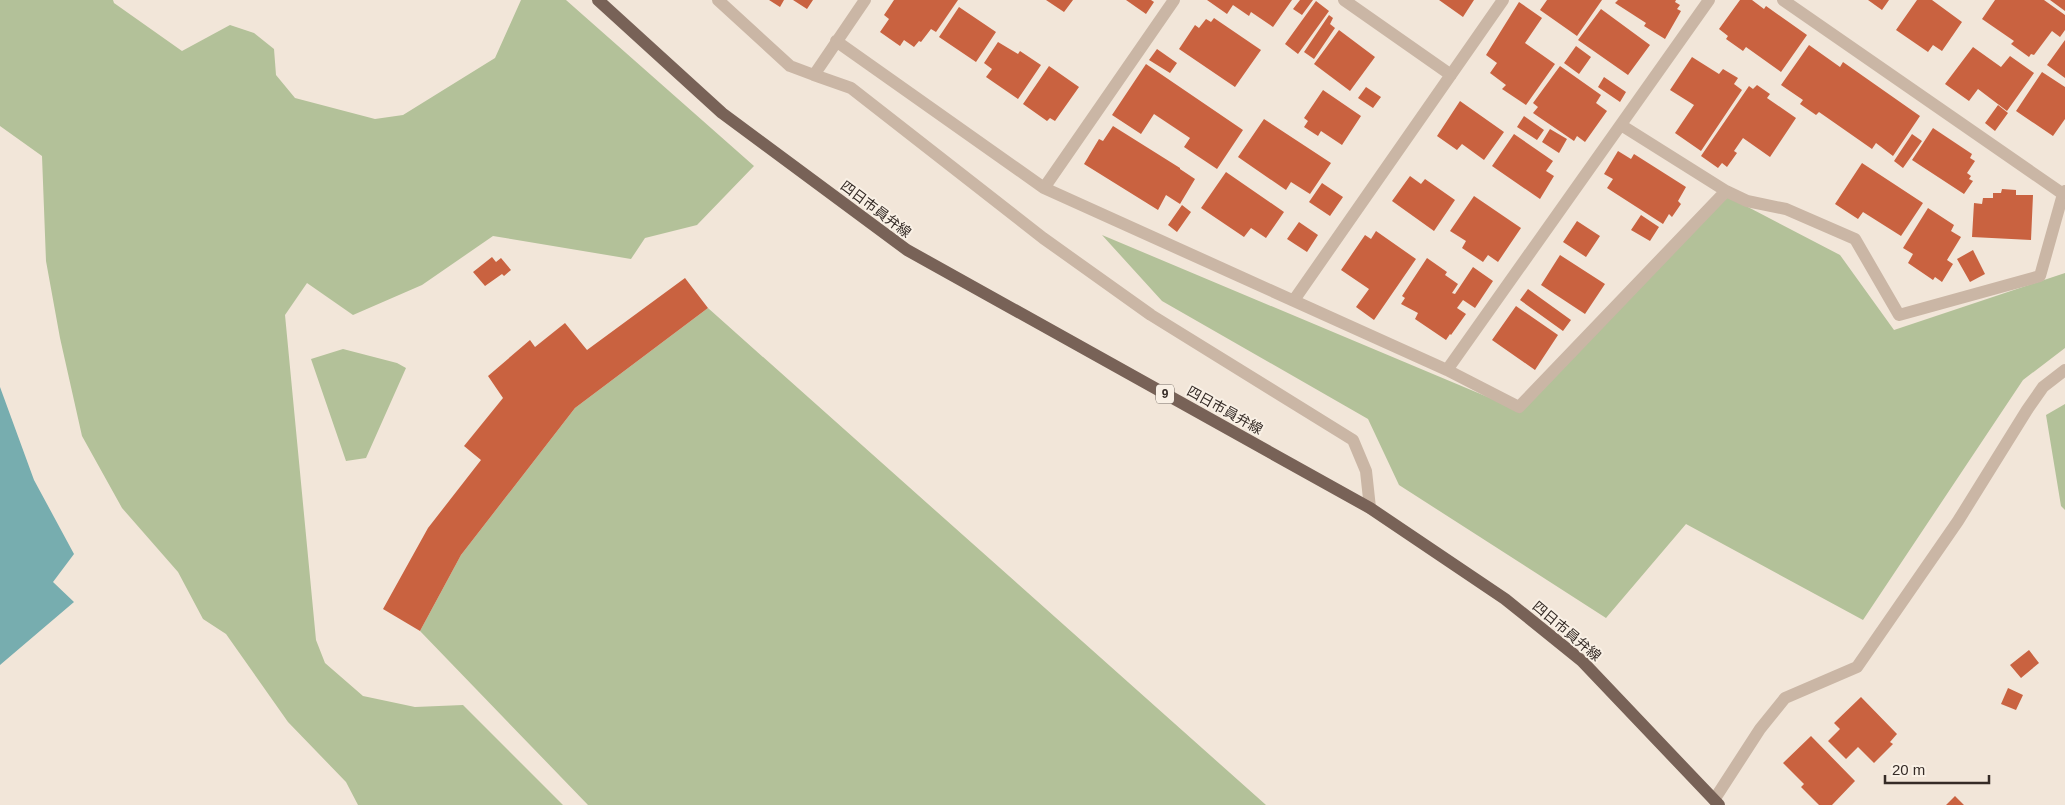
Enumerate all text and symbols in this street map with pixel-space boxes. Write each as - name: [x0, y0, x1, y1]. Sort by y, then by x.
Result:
- street label: 四日市員弁線: [838, 177, 914, 241]
- street label: 四日市員弁線: [1184, 383, 1266, 437]
- road number: 9: [1156, 384, 1174, 404]
- street label: 四日市員弁線: [1530, 598, 1604, 664]
- scale bar: [1885, 752, 1989, 784]
- text: 20 m: [1892, 761, 1925, 778]

